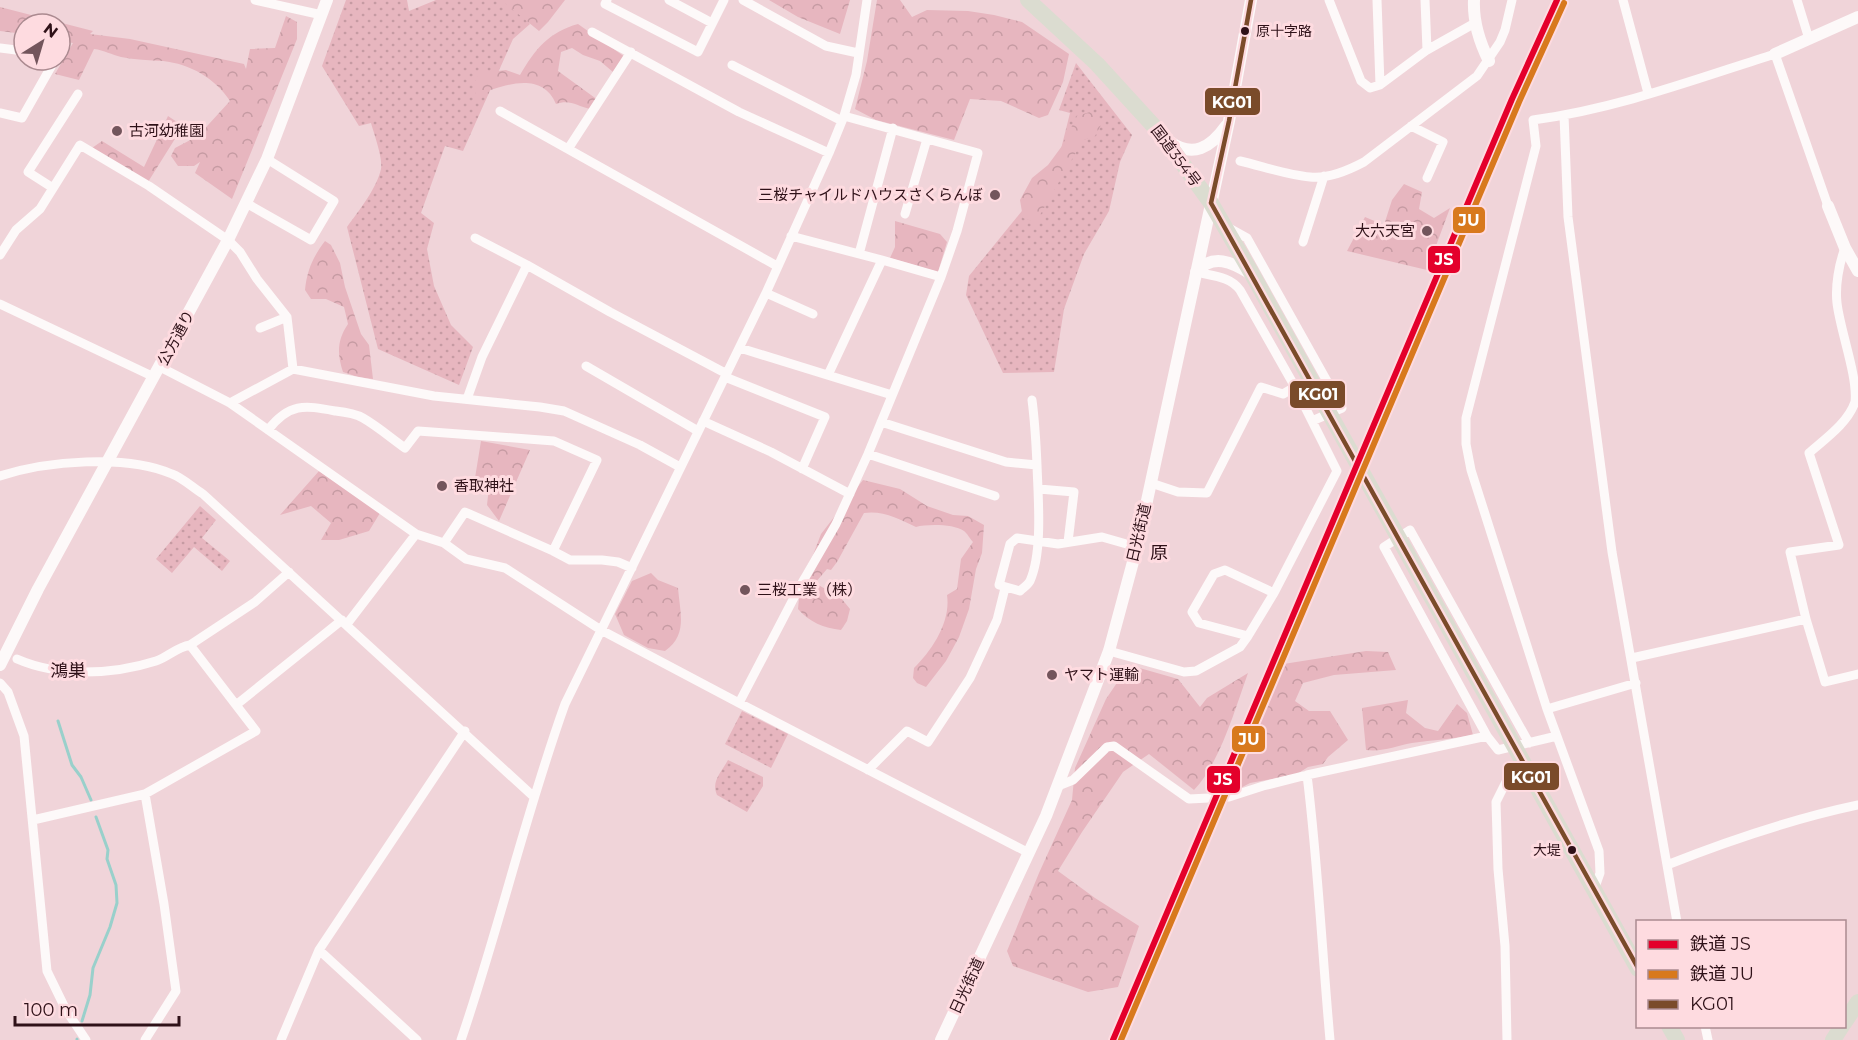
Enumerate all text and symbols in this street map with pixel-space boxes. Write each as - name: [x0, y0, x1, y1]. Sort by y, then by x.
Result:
- north arrow: [12, 12, 72, 72]
- text: N: [40, 19, 62, 42]
- place label: 原十字路: [1256, 22, 1312, 40]
- marker: 原十字路: [1239, 25, 1251, 37]
- line badge: KG01: [1204, 87, 1261, 116]
- text: KG01: [1212, 93, 1252, 112]
- place label: 古河幼稚園: [129, 121, 204, 140]
- street label: 国道354号: [1147, 121, 1206, 190]
- marker: 古河幼稚園: [110, 124, 124, 138]
- place label: 三桜チャイルドハウスさくらんぼ: [758, 185, 983, 204]
- marker: 三桜チャイルドハウスさくらんぼ: [988, 188, 1002, 202]
- line badge: JU: [1452, 206, 1486, 234]
- text: JU: [1457, 211, 1480, 230]
- place label: 大六天宮: [1355, 221, 1415, 240]
- marker: 大六天宮: [1420, 224, 1434, 238]
- line badge: JS: [1427, 245, 1461, 274]
- text: JS: [1434, 250, 1453, 269]
- street label: 公方通り: [153, 307, 198, 369]
- line badge: KG01: [1289, 380, 1346, 409]
- text: KG01: [1298, 385, 1338, 404]
- place label: 香取神社: [454, 476, 514, 495]
- marker: 香取神社: [435, 479, 449, 493]
- street label: 日光街道: [1123, 502, 1155, 564]
- district label: 原: [1150, 542, 1168, 564]
- place label: 三桜工業（株）: [757, 580, 862, 599]
- marker: 三桜工業（株）: [738, 583, 752, 597]
- district label: 鴻巣: [50, 660, 86, 682]
- place label: ヤマト運輸: [1064, 665, 1139, 684]
- marker: ヤマト運輸: [1045, 668, 1059, 682]
- line badge: JU: [1231, 725, 1266, 753]
- text: JU: [1237, 730, 1260, 749]
- line badge: KG01: [1503, 762, 1560, 791]
- line badge: JS: [1206, 765, 1241, 794]
- text: KG01: [1511, 768, 1551, 787]
- text: JS: [1213, 770, 1232, 789]
- place label: 大堤: [1533, 841, 1561, 859]
- marker: 大堤: [1566, 844, 1578, 856]
- legend: [1636, 920, 1846, 1028]
- text: 鉄道 JS: [1690, 933, 1751, 955]
- street label: 日光街道: [945, 955, 988, 1017]
- text: 鉄道 JU: [1690, 963, 1754, 985]
- scale bar: [15, 989, 178, 1027]
- text: KG01: [1690, 993, 1734, 1015]
- text: 100 m: [24, 999, 78, 1021]

